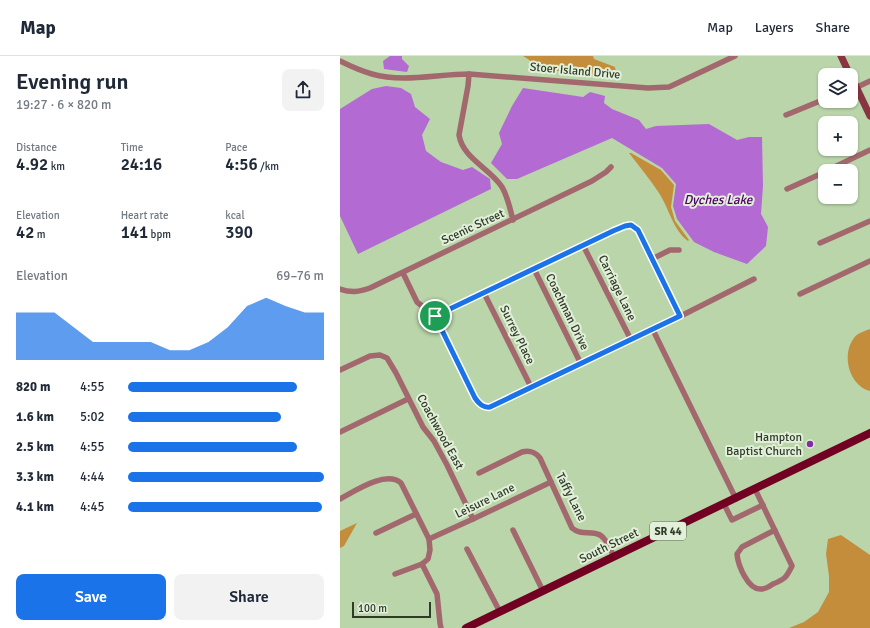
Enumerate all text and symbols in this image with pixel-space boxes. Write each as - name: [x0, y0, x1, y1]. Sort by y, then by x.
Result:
- text: Map: [20, 16, 56, 40]
- text: Map: [707, 19, 733, 36]
- text: Layers: [755, 19, 794, 36]
- text: Share: [816, 19, 850, 36]
- street label: Stoer Island Drive: [529, 60, 621, 82]
- text: Evening run: [16, 68, 129, 95]
- map controls: [818, 68, 858, 204]
- button: layers: [818, 68, 858, 108]
- button: share: [282, 69, 324, 111]
- text: 19:27 · 6 × 820 m: [16, 97, 111, 113]
- button: +: [818, 116, 858, 156]
- text: Distance: [16, 141, 57, 154]
- text: Time: [121, 141, 143, 154]
- text: Pace: [225, 141, 248, 154]
- text: 4.92: [16, 154, 48, 175]
- text: 24:16: [121, 154, 162, 175]
- text: 4:56: [225, 154, 258, 175]
- text: km: [48, 160, 65, 173]
- text: /km: [258, 160, 279, 173]
- button: −: [818, 164, 858, 204]
- water label: Dyches Lake: [684, 192, 754, 208]
- street label: Scenic Street: [439, 206, 507, 248]
- text: Elevation: [16, 209, 60, 222]
- text: Heart rate: [121, 209, 168, 222]
- text: kcal: [225, 209, 245, 222]
- text: 42: [16, 222, 34, 243]
- text: 141: [121, 222, 148, 243]
- text: 390: [225, 222, 253, 243]
- text: m: [34, 228, 46, 241]
- text: bpm: [148, 228, 171, 241]
- street label: Carriage Lane: [595, 253, 639, 323]
- text: Elevation: [16, 268, 68, 284]
- text: 69–76 m: [276, 268, 324, 284]
- street label: Coachman Drive: [542, 271, 592, 353]
- pin: [418, 299, 452, 333]
- street label: Surrey Place: [496, 303, 538, 367]
- icon: arrive: [424, 305, 446, 327]
- text: 820 m: [16, 379, 50, 395]
- text: 4:55: [80, 379, 105, 395]
- street label: Coachwood East: [413, 392, 467, 472]
- text: 1.6 km: [16, 409, 54, 425]
- text: 5:02: [80, 409, 105, 425]
- place label: Hampton Baptist Church: [726, 430, 802, 459]
- text: 2.5 km: [16, 439, 54, 455]
- text: 4:55: [80, 439, 105, 455]
- marker: Hampton Baptist Church: [805, 439, 815, 449]
- text: 3.3 km: [16, 469, 54, 485]
- text: 4:44: [80, 469, 105, 485]
- street label: Taffy Lane: [552, 470, 590, 524]
- street label: Leisure Lane: [453, 480, 517, 522]
- text: 4.1 km: [16, 499, 54, 515]
- text: 4:45: [80, 499, 105, 515]
- road number: SR 44: [650, 522, 686, 540]
- street label: South Street: [577, 525, 641, 567]
- button: Save: [16, 574, 166, 620]
- button: Share: [174, 574, 324, 620]
- scale bar: [352, 600, 431, 619]
- text: 100 m: [358, 602, 387, 615]

